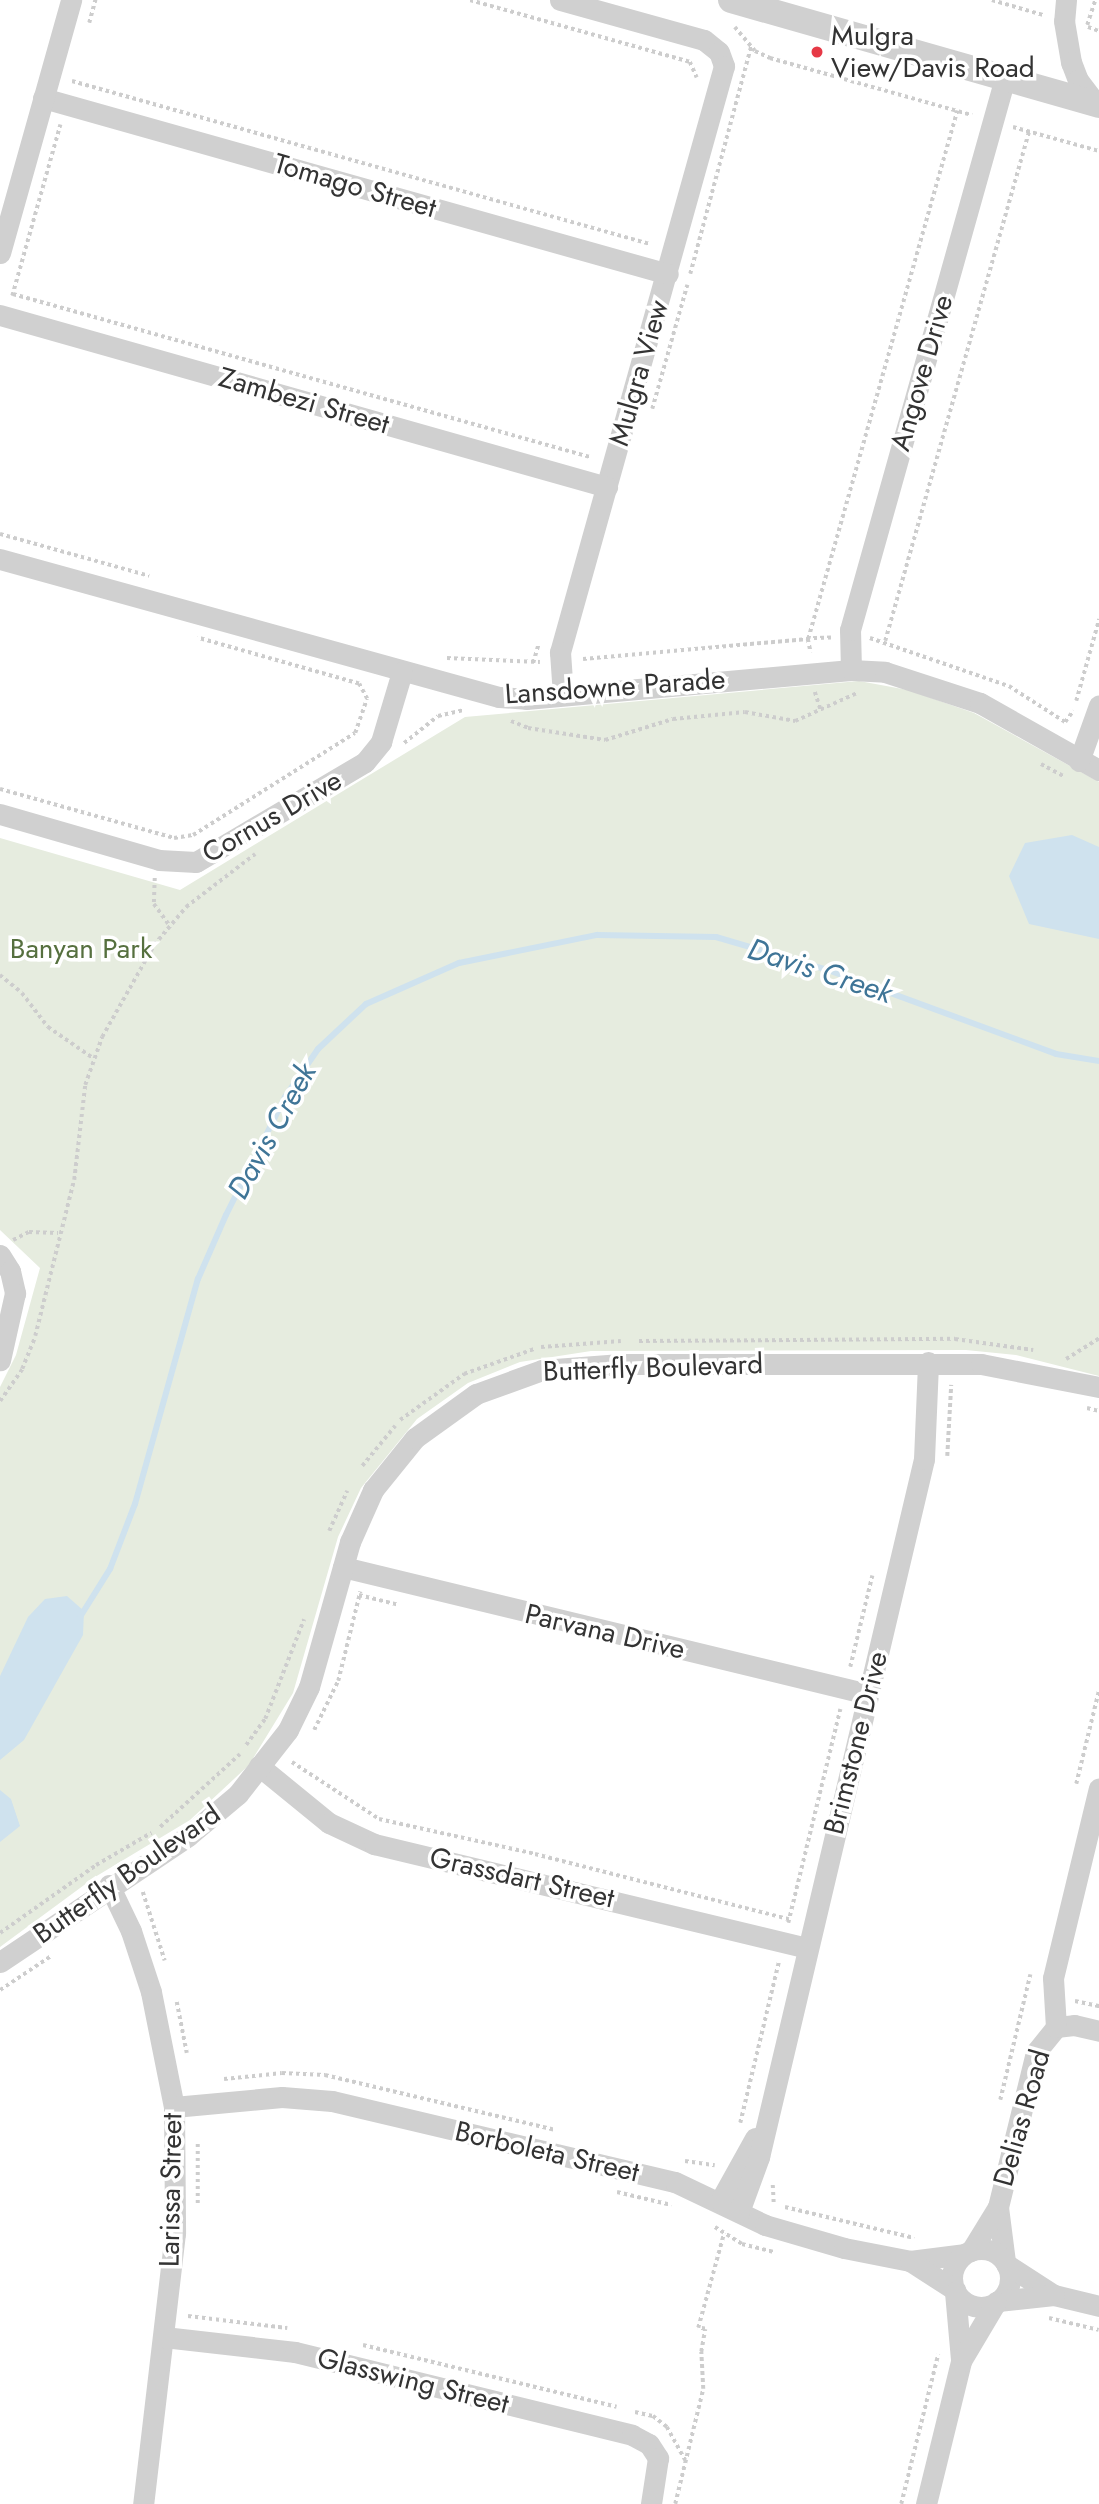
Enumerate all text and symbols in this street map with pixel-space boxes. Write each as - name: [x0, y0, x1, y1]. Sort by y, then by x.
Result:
- place label: Mulgra View/Davis Road: [831, 19, 1035, 85]
- marker: Mulgra View/Davis Road: [809, 44, 825, 60]
- street label: Tomago Street: [270, 147, 440, 225]
- street label: Angove Drive: [884, 291, 960, 455]
- street label: Mulgra View: [602, 296, 676, 450]
- street label: Zambezi Street: [215, 361, 393, 441]
- street label: Lansdowne Parade: [504, 663, 726, 711]
- street label: Cornus Drive: [196, 764, 348, 870]
- water label: Davis Creek: [743, 931, 897, 1011]
- park label: Banyan Park: [10, 932, 152, 966]
- water label: Davis Creek: [220, 1057, 324, 1205]
- street label: Butterfly Boulevard: [542, 1347, 764, 1389]
- street label: Parvana Drive: [522, 1597, 688, 1667]
- street label: Brimstone Drive: [817, 1648, 895, 1838]
- street label: Butterfly Boulevard: [27, 1797, 227, 1951]
- street label: Grassdart Street: [426, 1840, 618, 1916]
- street label: Delias Road: [986, 2046, 1058, 2190]
- street label: Larissa Street: [153, 2113, 189, 2267]
- street label: Borboleta Street: [452, 2114, 642, 2190]
- street label: Glasswing Street: [314, 2341, 512, 2421]

